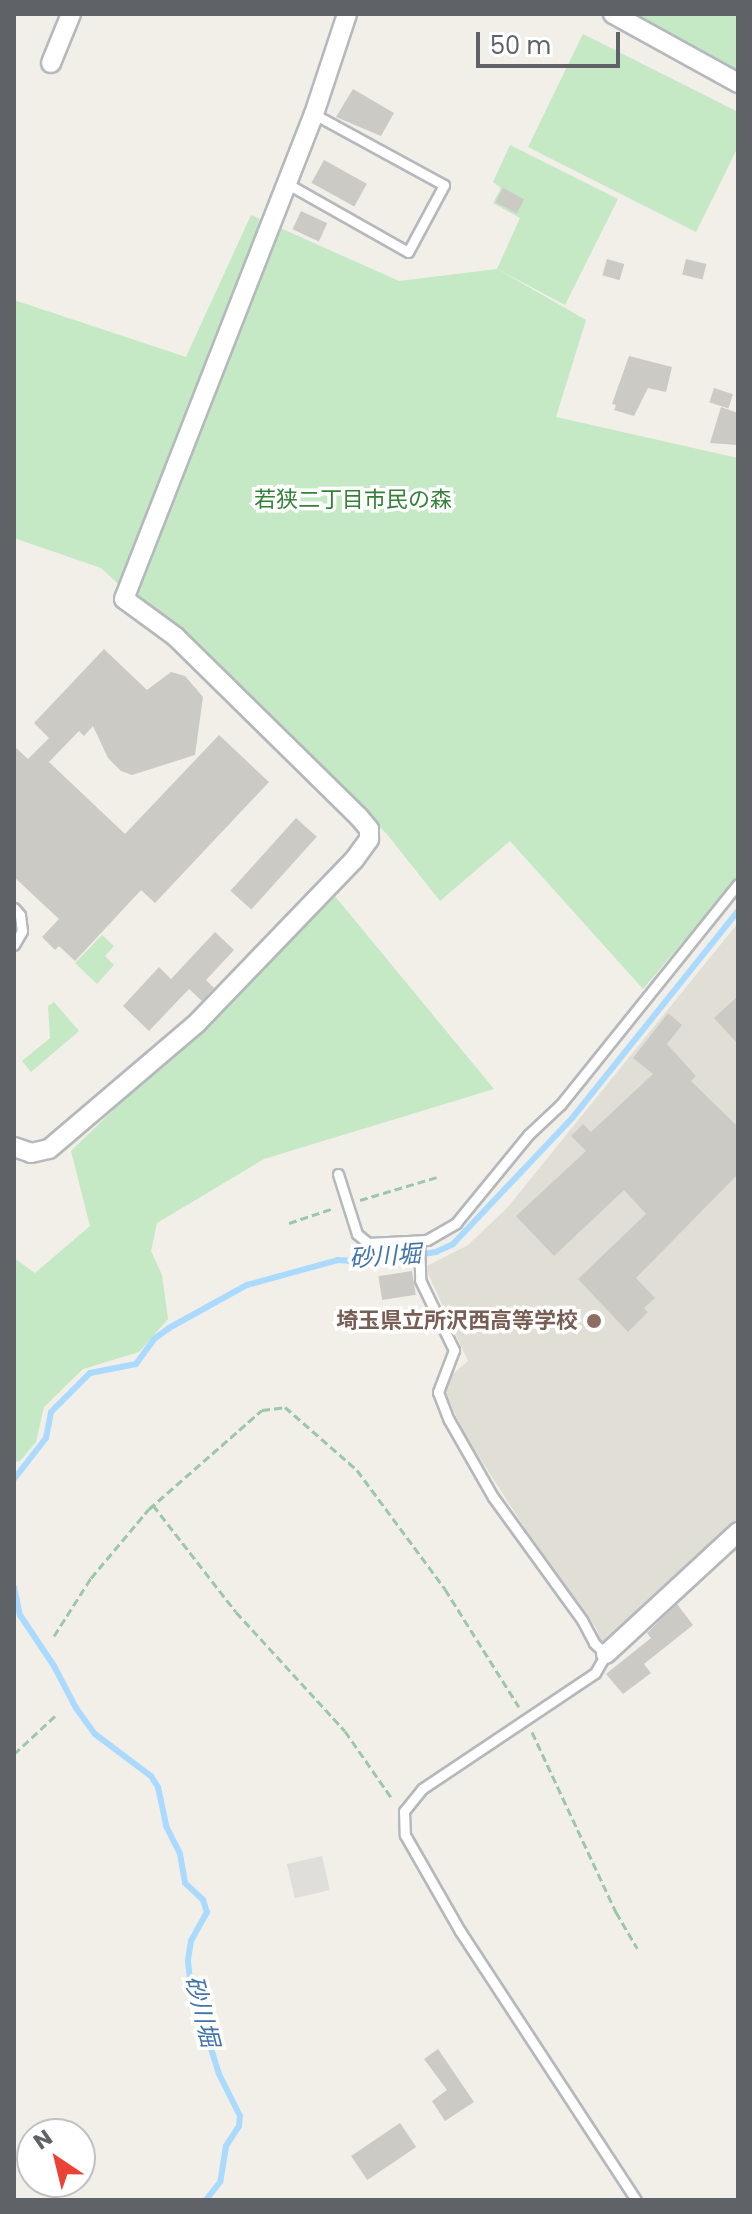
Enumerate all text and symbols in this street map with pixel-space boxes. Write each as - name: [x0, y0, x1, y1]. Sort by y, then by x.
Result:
- scale bar: [480, 16, 624, 66]
- text: 50 m: [490, 29, 551, 62]
- park label: 若狭二丁目市民の森: [254, 487, 452, 513]
- water label: 砂川堀: [348, 1239, 422, 1273]
- place label: 埼玉県立所沢西高等学校: [336, 1308, 578, 1334]
- marker: 埼玉県立所沢西高等学校: [585, 1312, 603, 1330]
- water label: 砂川堀: [179, 1973, 225, 2049]
- north arrow: [16, 2118, 96, 2198]
- text: N: [27, 2122, 59, 2157]

